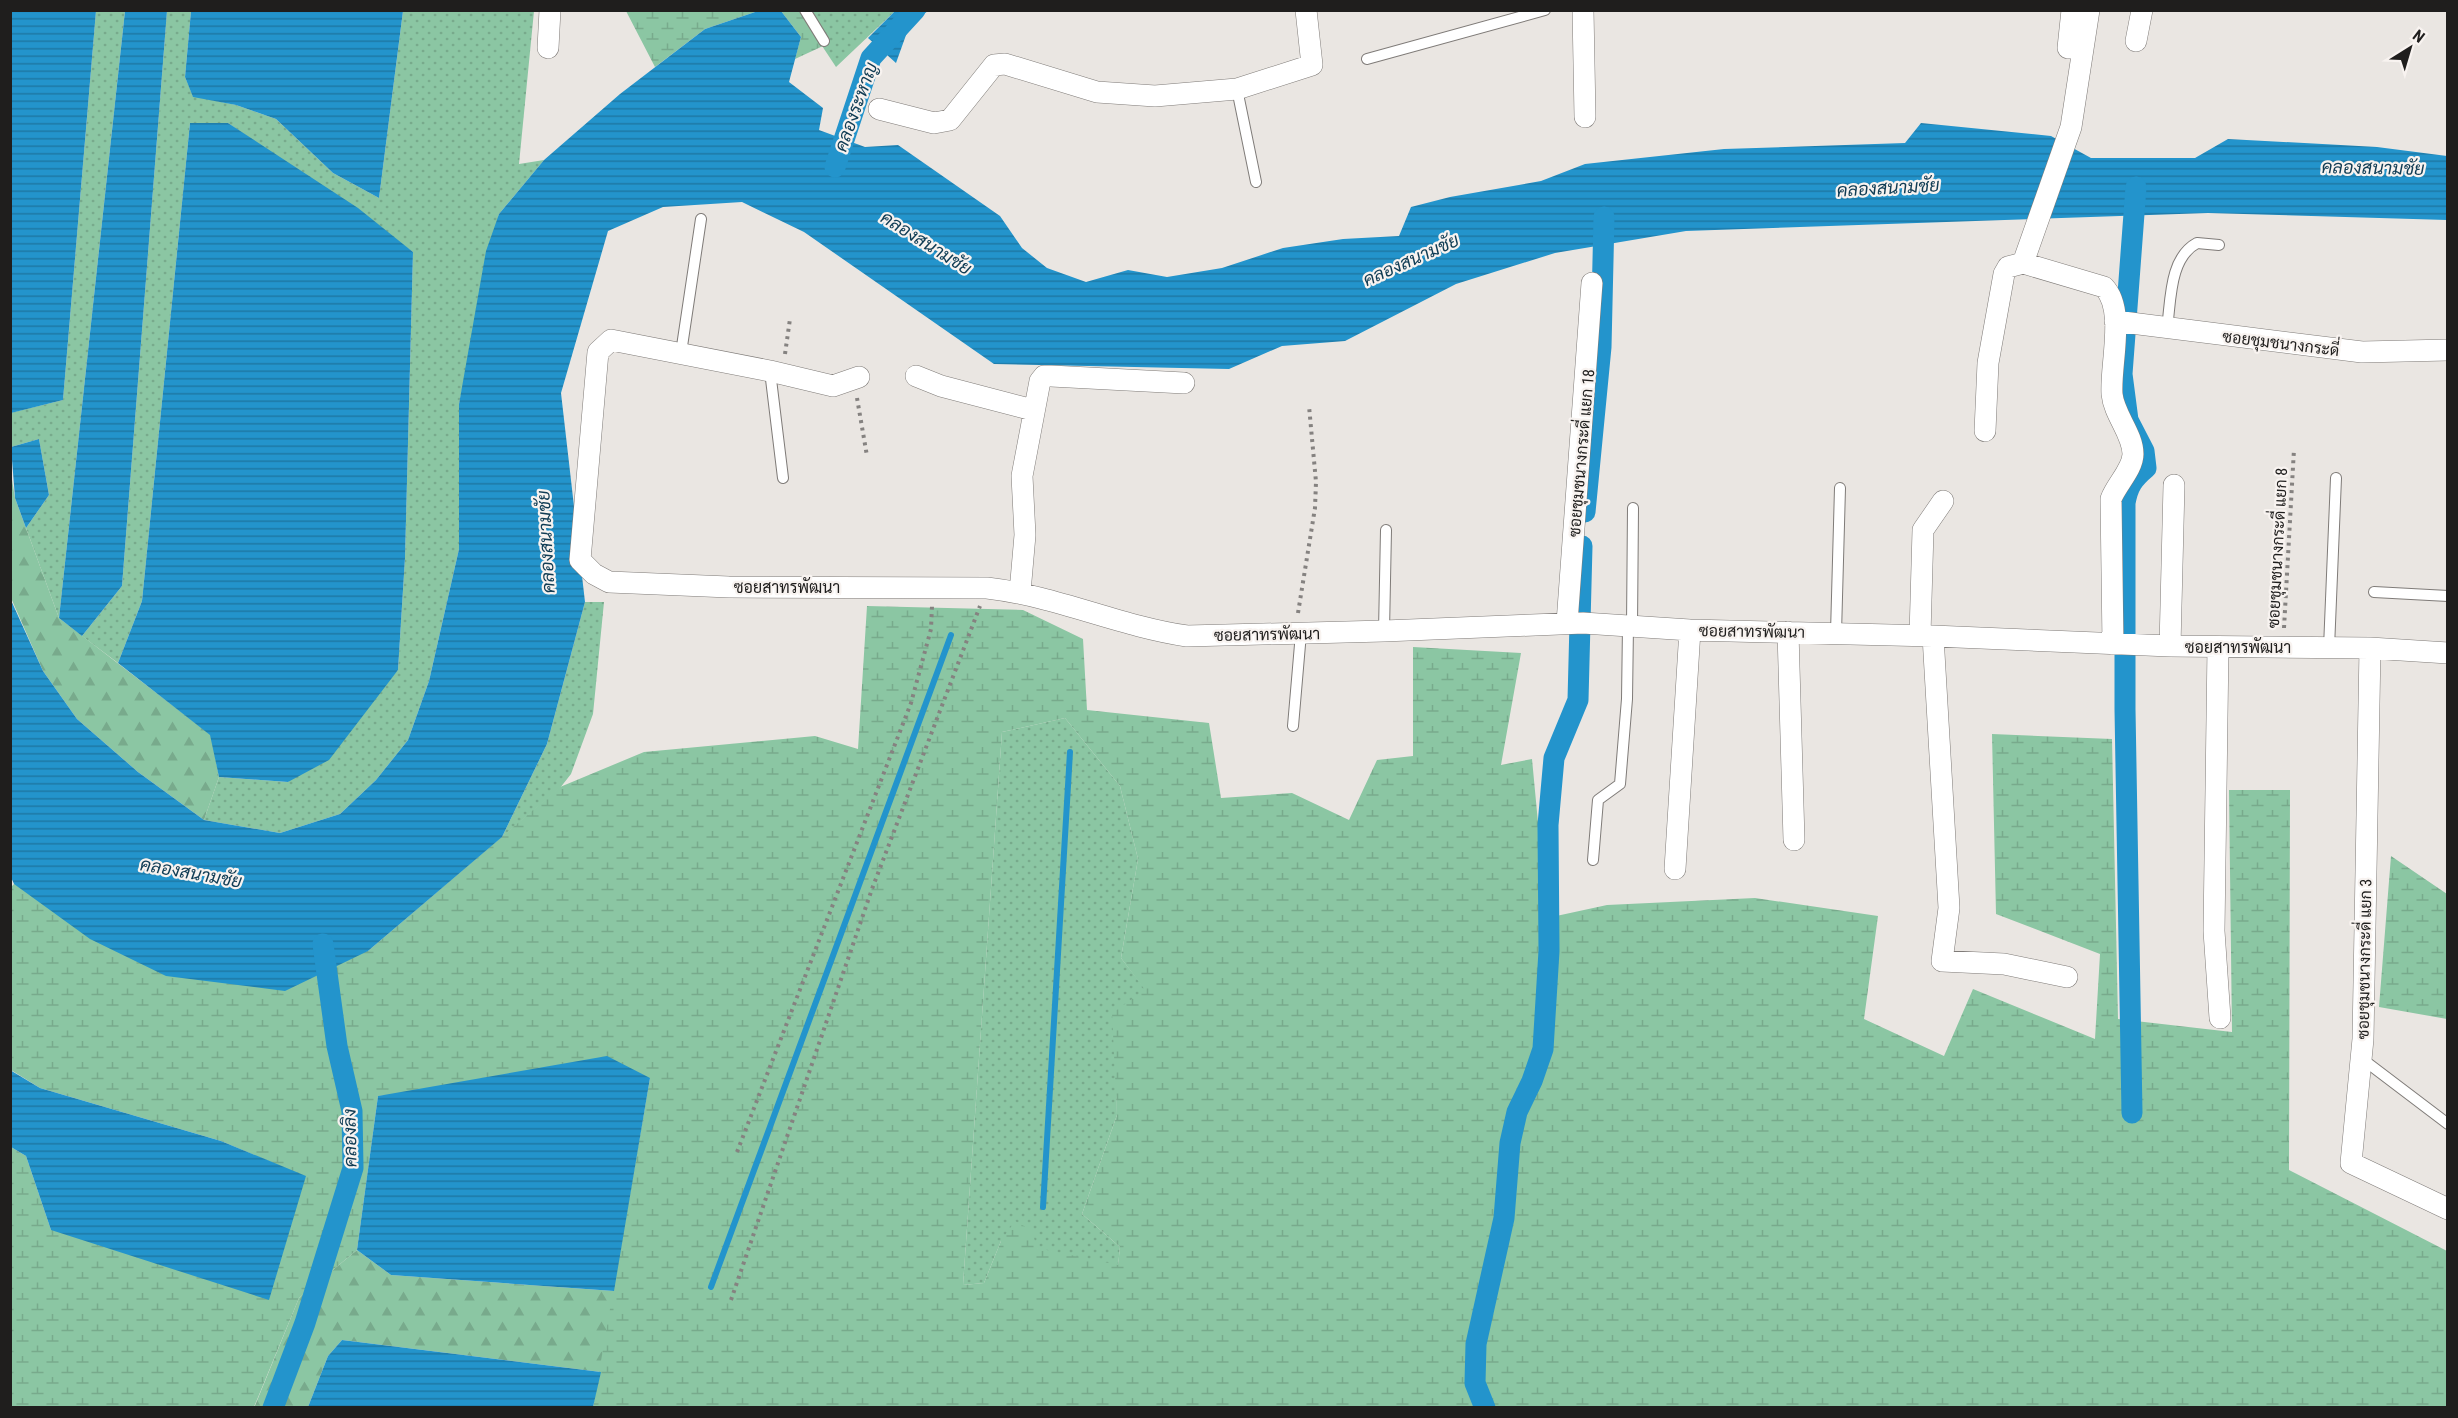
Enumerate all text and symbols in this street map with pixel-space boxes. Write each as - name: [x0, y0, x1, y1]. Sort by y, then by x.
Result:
- north arrow: [2380, 18, 2440, 78]
- text: N: [2409, 26, 2428, 47]
- water label: คลองระหาญ: [830, 59, 882, 155]
- water label: คลองสนามชัย: [2321, 156, 2425, 179]
- water label: คลองสนามชัย: [1836, 174, 1940, 201]
- water label: คลองสนามชัย: [877, 206, 975, 279]
- water label: คลองสนามชัย: [1360, 229, 1462, 290]
- street label: ซอยชุมชนางกระดี่: [2221, 322, 2341, 362]
- street label: ซอยชุมชนางกระดี่ แยก 18: [1560, 368, 1600, 538]
- street label: ซอยชุมชนางกระดี่ แยก 8: [2259, 467, 2293, 629]
- water label: คลองสนามชัย: [532, 490, 559, 594]
- street label: ซอยสาทรพัฒนา: [734, 577, 840, 597]
- street label: ซอยสาทรพัฒนา: [1699, 620, 1805, 642]
- street label: ซอยสาทรพัฒนา: [1214, 623, 1320, 645]
- street label: ซอยสาทรพัฒนา: [2185, 637, 2291, 657]
- water label: คลองสนามชัย: [139, 853, 244, 892]
- street label: ซอยชุมชนางกระดี่ แยก 3: [2349, 878, 2377, 1040]
- water label: คลองลิง: [338, 1109, 361, 1168]

